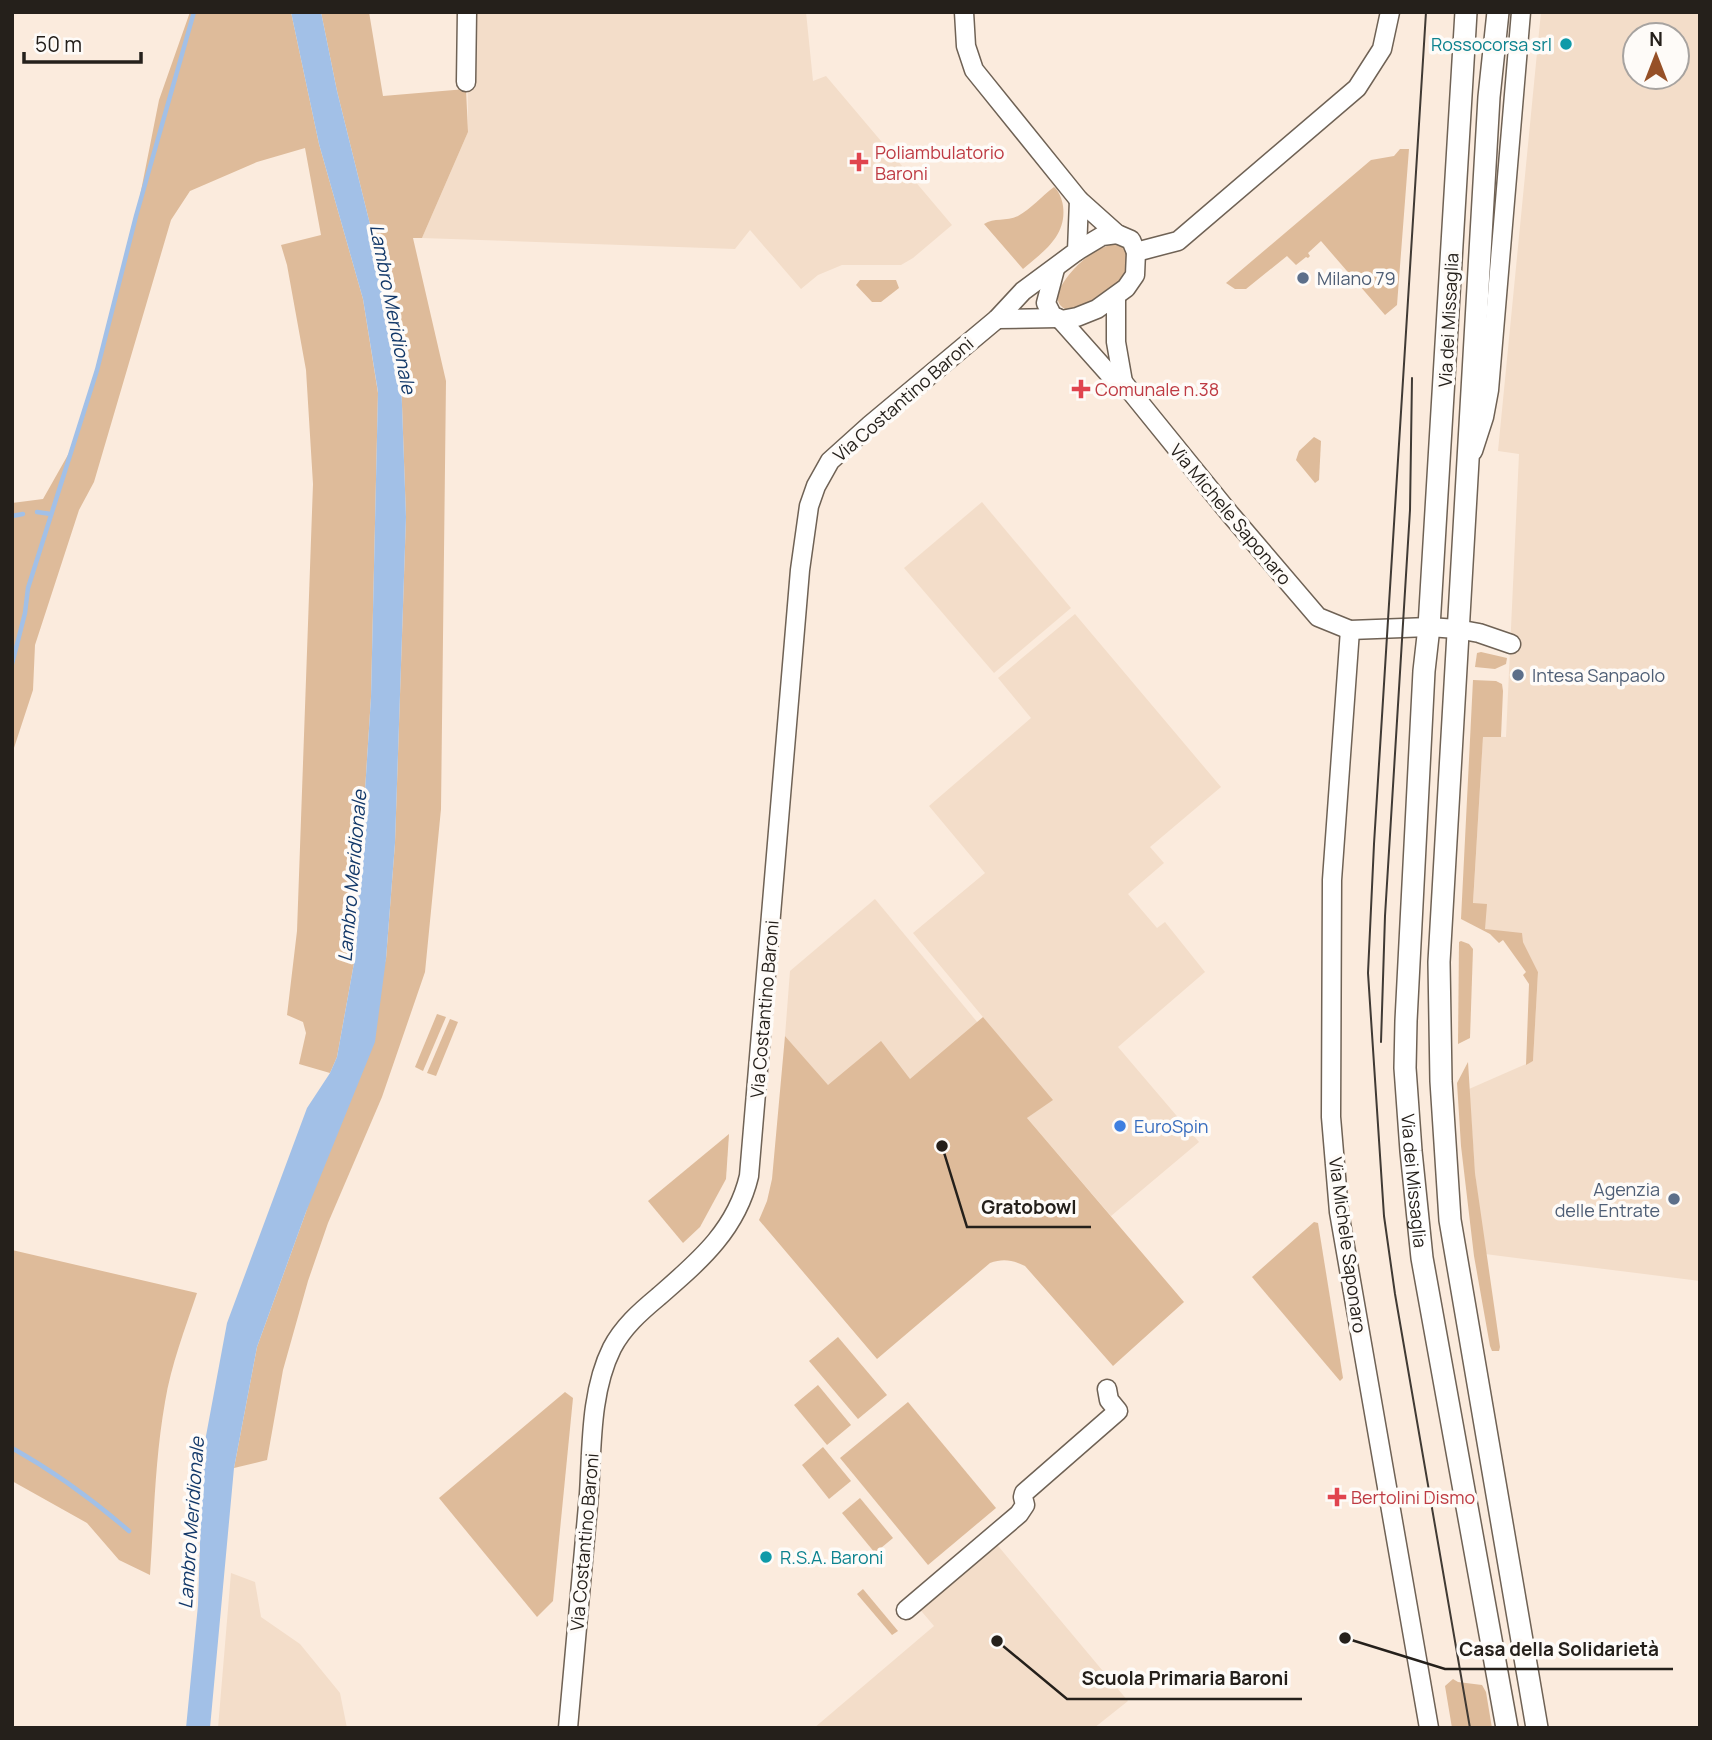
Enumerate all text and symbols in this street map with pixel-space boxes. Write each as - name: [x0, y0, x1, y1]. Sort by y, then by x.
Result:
- scale bar: [24, 21, 142, 65]
- north arrow: [1621, 21, 1691, 91]
- text: N: [1649, 26, 1663, 52]
- text: 50 m: [35, 30, 82, 58]
- place label: Rossocorsa srl: [1431, 32, 1552, 56]
- marker: Rossocorsa srl: [1558, 36, 1574, 52]
- place label: Poliambulatorio Baroni: [875, 140, 1005, 185]
- marker: Poliambulatorio Baroni: [849, 152, 869, 172]
- water label: Lambro Meridionale: [364, 222, 423, 398]
- street label: Via dei Missaglia: [1432, 252, 1464, 388]
- place label: Milano 79: [1317, 266, 1396, 290]
- marker: Milano 79: [1295, 270, 1311, 286]
- street label: Via Costantino Baroni: [828, 331, 978, 467]
- place label: Comunale n.38: [1095, 377, 1219, 401]
- marker: Comunale n.38: [1073, 381, 1089, 397]
- street label: Via Michele Saponaro: [1165, 438, 1297, 590]
- place label: Intesa Sanpaolo: [1532, 663, 1665, 687]
- marker: Intesa Sanpaolo: [1510, 667, 1526, 683]
- water label: Lambro Meridionale: [332, 787, 373, 963]
- street label: Via Costantino Baroni: [744, 919, 784, 1099]
- street label: Via dei Missaglia: [1396, 1113, 1433, 1249]
- place label: EuroSpin: [1134, 1114, 1209, 1138]
- marker: EuroSpin: [1112, 1118, 1128, 1134]
- street label: Via Michele Saponaro: [1324, 1156, 1372, 1334]
- place label: Agenzia delle Entrate: [1555, 1177, 1660, 1222]
- callout: Gratobowl: [967, 1187, 1091, 1227]
- marker: Agenzia delle Entrate: [1666, 1191, 1682, 1207]
- text: Gratobowl: [981, 1194, 1077, 1220]
- water label: Lambro Meridionale: [172, 1434, 210, 1610]
- street label: Via Costantino Baroni: [564, 1452, 604, 1632]
- place label: Bertolini Dismo: [1351, 1485, 1475, 1509]
- marker: Bertolini Dismo: [1329, 1489, 1345, 1505]
- place label: R.S.A. Baroni: [780, 1545, 884, 1569]
- marker: R.S.A. Baroni: [758, 1549, 774, 1565]
- callout: Casa della Solidarietà: [1445, 1629, 1673, 1669]
- text: Casa della Solidarietà: [1459, 1636, 1659, 1662]
- callout: Scuola Primaria Baroni: [1067, 1659, 1302, 1699]
- text: Scuola Primaria Baroni: [1081, 1665, 1289, 1691]

